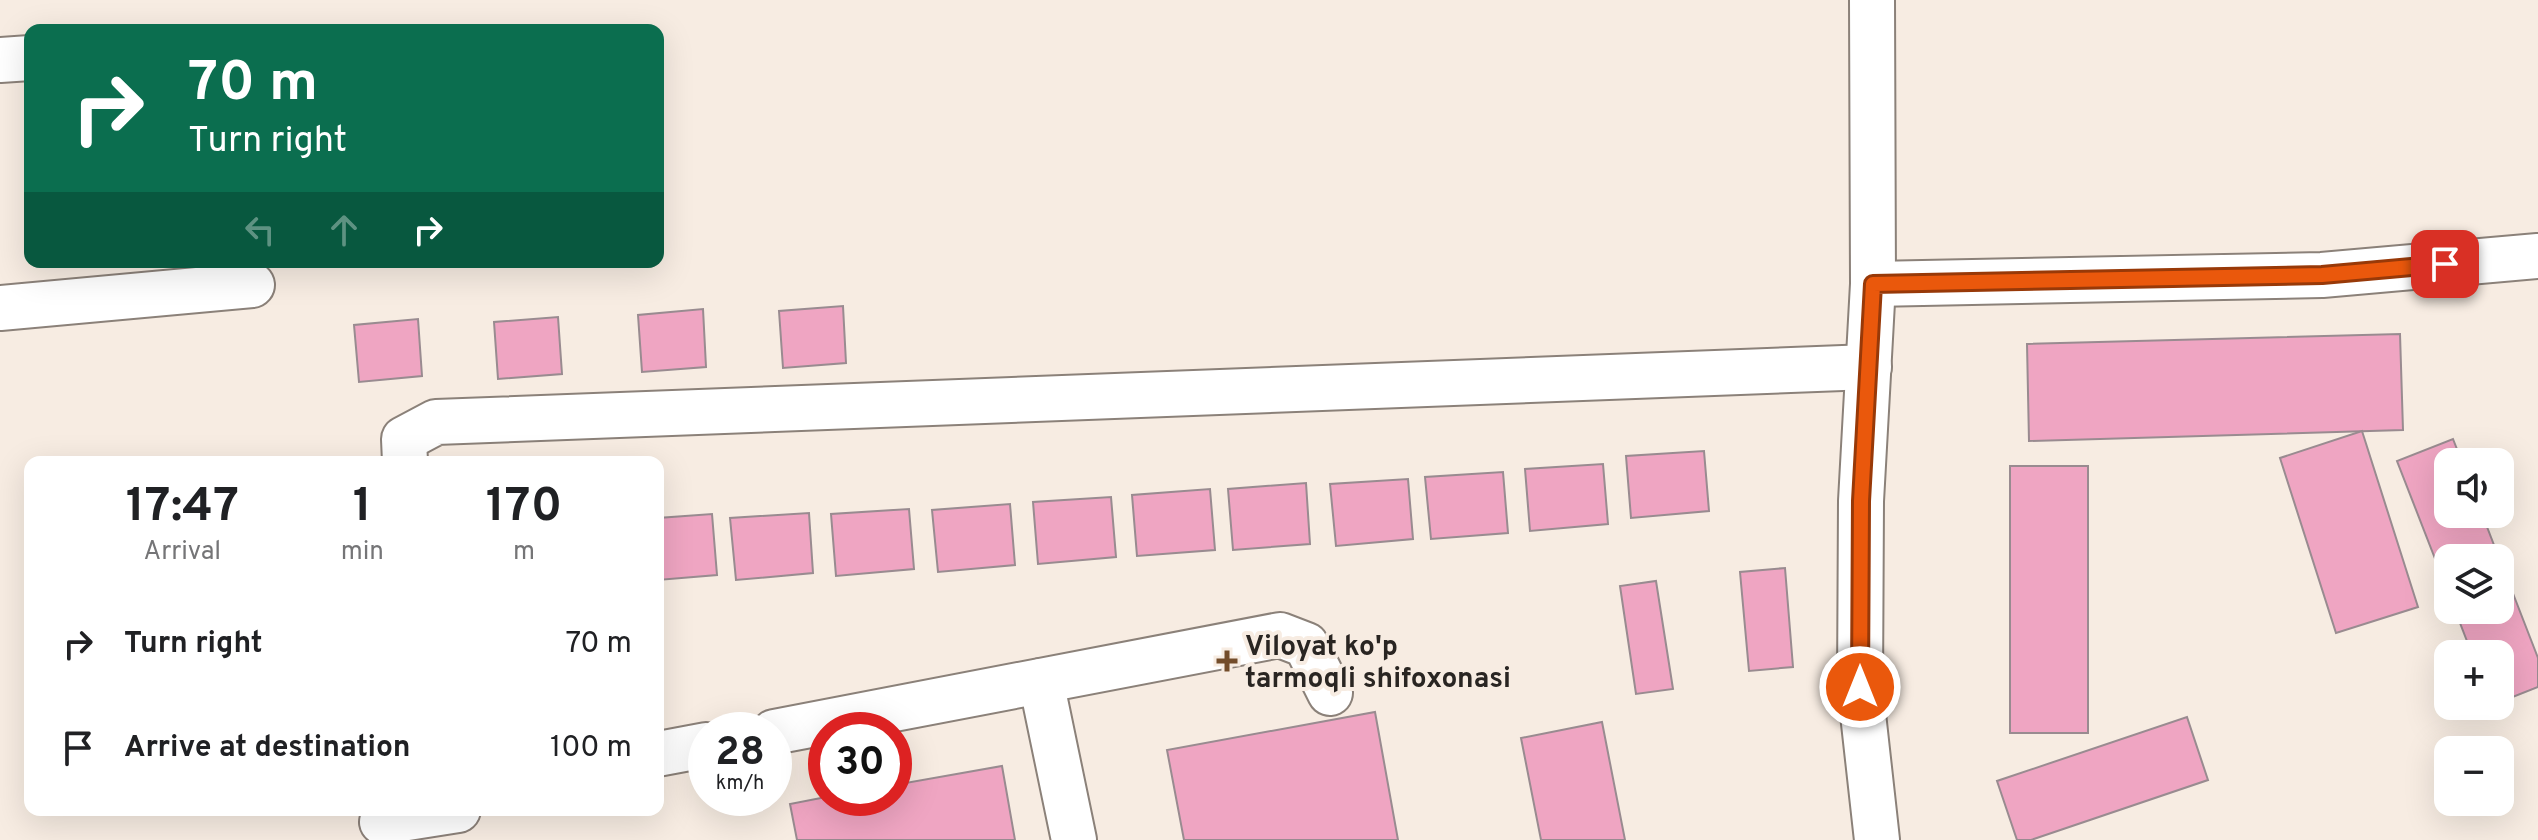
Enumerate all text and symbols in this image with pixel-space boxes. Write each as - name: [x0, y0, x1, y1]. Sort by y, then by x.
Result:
- text: 70 m: [188, 50, 318, 120]
- icon: right: [56, 56, 160, 160]
- text: Turn right: [188, 119, 347, 165]
- icon: left: [238, 208, 282, 252]
- icon: ahead: [322, 208, 366, 252]
- icon: right: [406, 208, 450, 252]
- pin: [2411, 230, 2479, 298]
- icon: arrive: [2423, 242, 2467, 286]
- map controls: [2434, 448, 2514, 816]
- button: sound: [2434, 448, 2514, 528]
- text: 17:47: [126, 478, 239, 538]
- text: 1: [353, 478, 372, 538]
- text: 170: [486, 478, 562, 538]
- text: Arrival: [144, 536, 221, 569]
- text: min: [341, 536, 384, 569]
- text: m: [513, 536, 535, 569]
- button: layers: [2434, 544, 2514, 624]
- icon: right: [56, 622, 100, 666]
- text: Turn right: [124, 626, 262, 663]
- text: 70 m: [566, 626, 632, 663]
- place label: Viloyat ko'p tarmoqli shifoxonasi: [1245, 630, 1511, 698]
- button: +: [2434, 640, 2514, 720]
- position arrow: [1818, 645, 1902, 729]
- marker: Viloyat ko'p tarmoqli shifoxonasi: [1216, 650, 1238, 672]
- speed limit sign: 30: [808, 712, 912, 816]
- icon: arrive: [56, 726, 100, 770]
- text: 28: [715, 729, 765, 779]
- text: Arrive at destination: [124, 730, 410, 767]
- text: 100 m: [550, 730, 632, 767]
- button: −: [2434, 736, 2514, 816]
- text: km/h: [716, 771, 764, 797]

